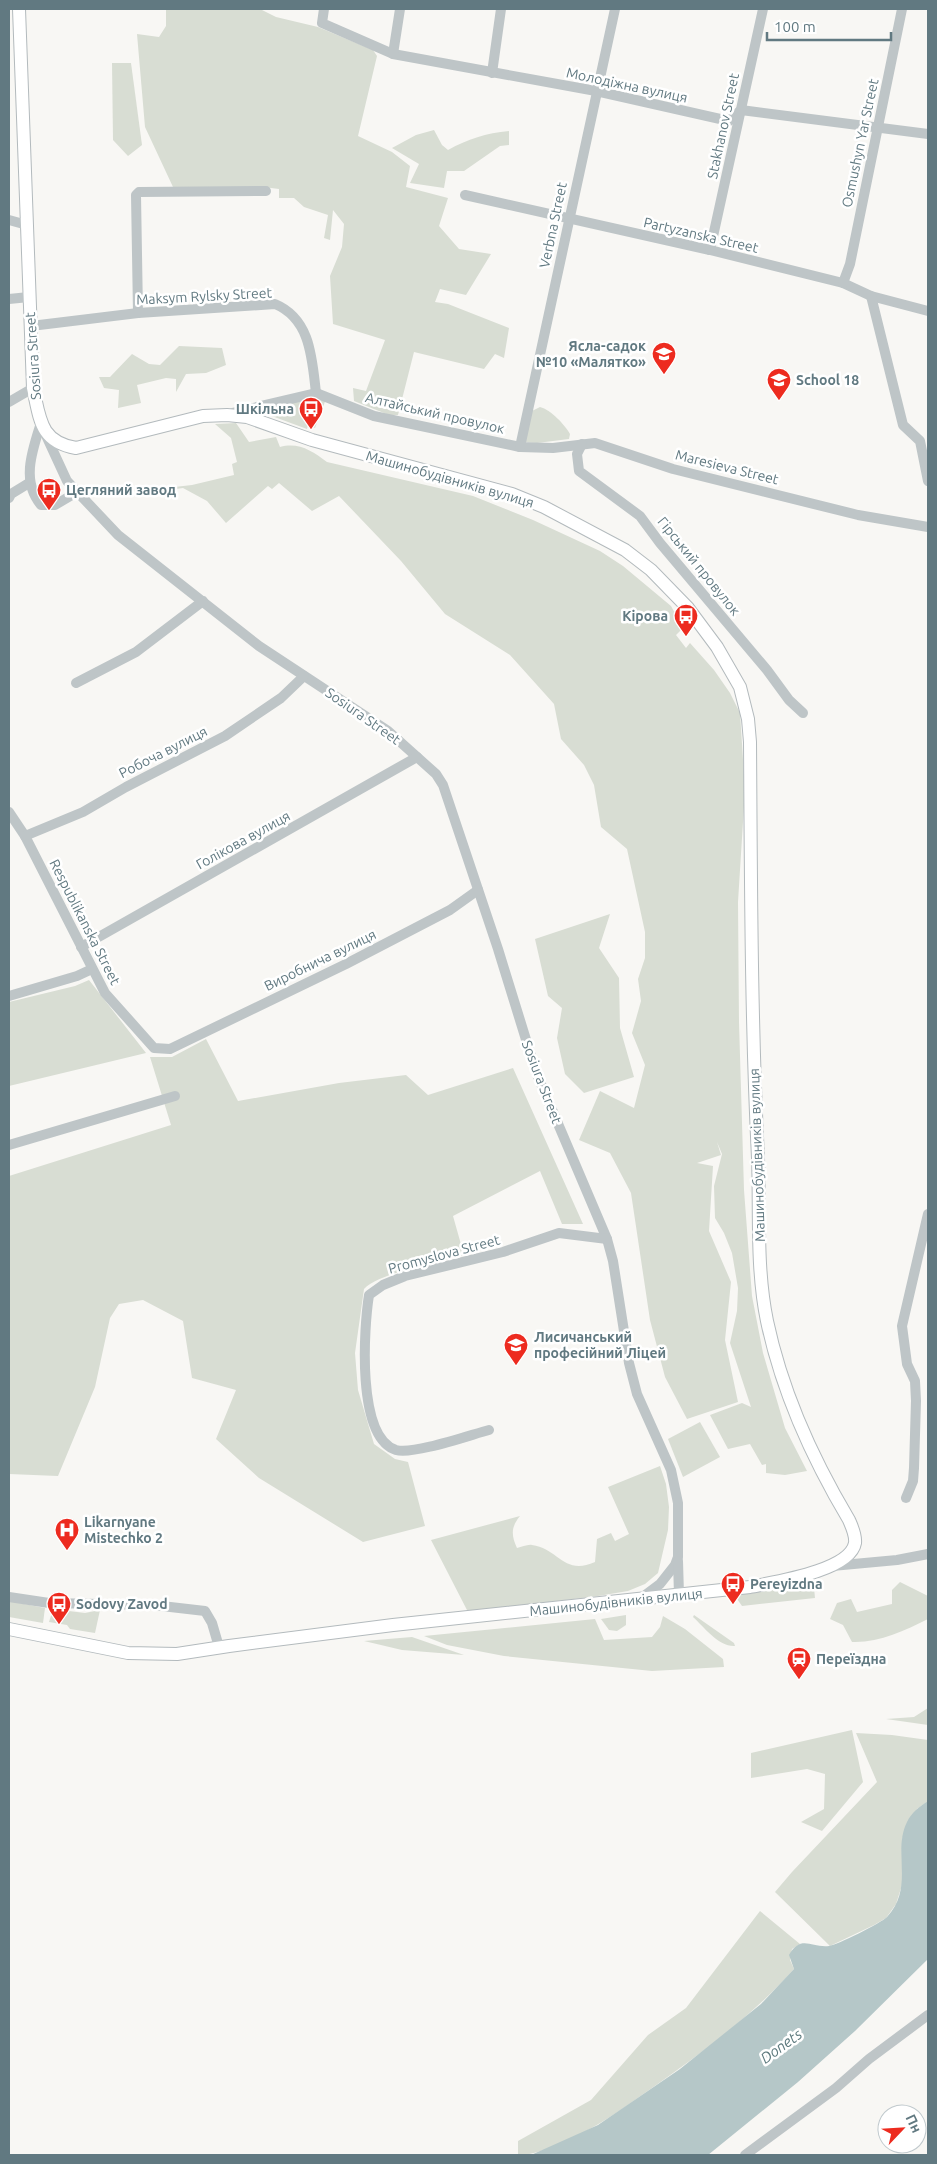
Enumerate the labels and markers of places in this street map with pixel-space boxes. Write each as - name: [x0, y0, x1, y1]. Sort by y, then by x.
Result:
- place label: Ясла-садок №10 «Малятко»: [536, 338, 646, 370]
- school or university icon: Ясла-садок №10 «Малятко»: [651, 341, 677, 375]
- school or university icon: School 18: [766, 367, 792, 401]
- place label: School 18: [796, 372, 859, 388]
- bus stop icon: Шкільна: [298, 396, 324, 430]
- place label: Шкільна: [236, 401, 294, 417]
- bus stop icon: Цегляний завод: [36, 477, 62, 511]
- place label: Цегляний завод: [66, 482, 176, 498]
- bus stop icon: Кірова: [673, 603, 699, 637]
- place label: Кірова: [622, 608, 668, 624]
- place label: Лисичанський професійний Ліцей: [534, 1329, 666, 1361]
- school or university icon: Лисичанський професійний Ліцей: [503, 1332, 529, 1366]
- place label: Likarnyane Mistechko 2: [84, 1514, 163, 1546]
- hospital icon: Likarnyane Mistechko 2: [54, 1517, 80, 1551]
- bus stop icon: Pereyizdna: [720, 1571, 746, 1605]
- place label: Pereyizdna: [750, 1576, 823, 1592]
- bus stop icon: Sodovy Zavod: [46, 1591, 72, 1625]
- place label: Sodovy Zavod: [76, 1596, 168, 1612]
- station icon: Переїздна: [786, 1646, 812, 1680]
- place label: Переїздна: [816, 1651, 886, 1667]

